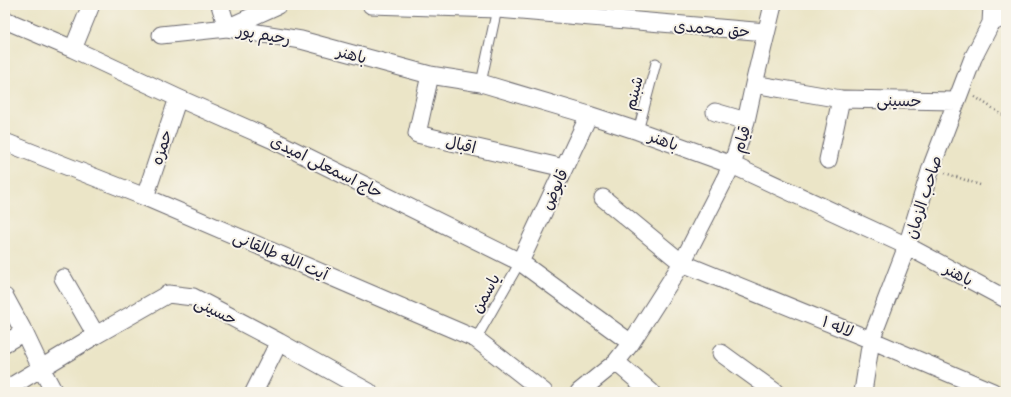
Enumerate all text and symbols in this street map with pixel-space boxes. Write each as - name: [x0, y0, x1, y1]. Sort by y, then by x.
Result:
- street label: حق محمدی: [673, 15, 751, 45]
- street label: رحیم پور: [233, 19, 292, 52]
- street label: باهنر: [332, 40, 369, 71]
- street label: شبنم: [619, 74, 651, 113]
- street label: حسینی: [876, 90, 922, 114]
- street label: قیام: [727, 123, 758, 156]
- street label: باهنر: [643, 125, 682, 158]
- street label: حمزه: [146, 127, 180, 168]
- street label: حاج اسمعلی امیدی: [266, 130, 386, 205]
- street label: اقبال: [443, 131, 478, 161]
- street label: صاحب الزمان: [900, 153, 950, 242]
- street label: قابوض: [536, 165, 576, 214]
- street label: آیت الله طالقانی: [229, 226, 333, 288]
- street label: باهنر: [937, 257, 977, 293]
- street label: یاسمن: [466, 270, 507, 318]
- street label: حسینی: [190, 291, 241, 332]
- street label: لاله ۱: [818, 311, 857, 345]

